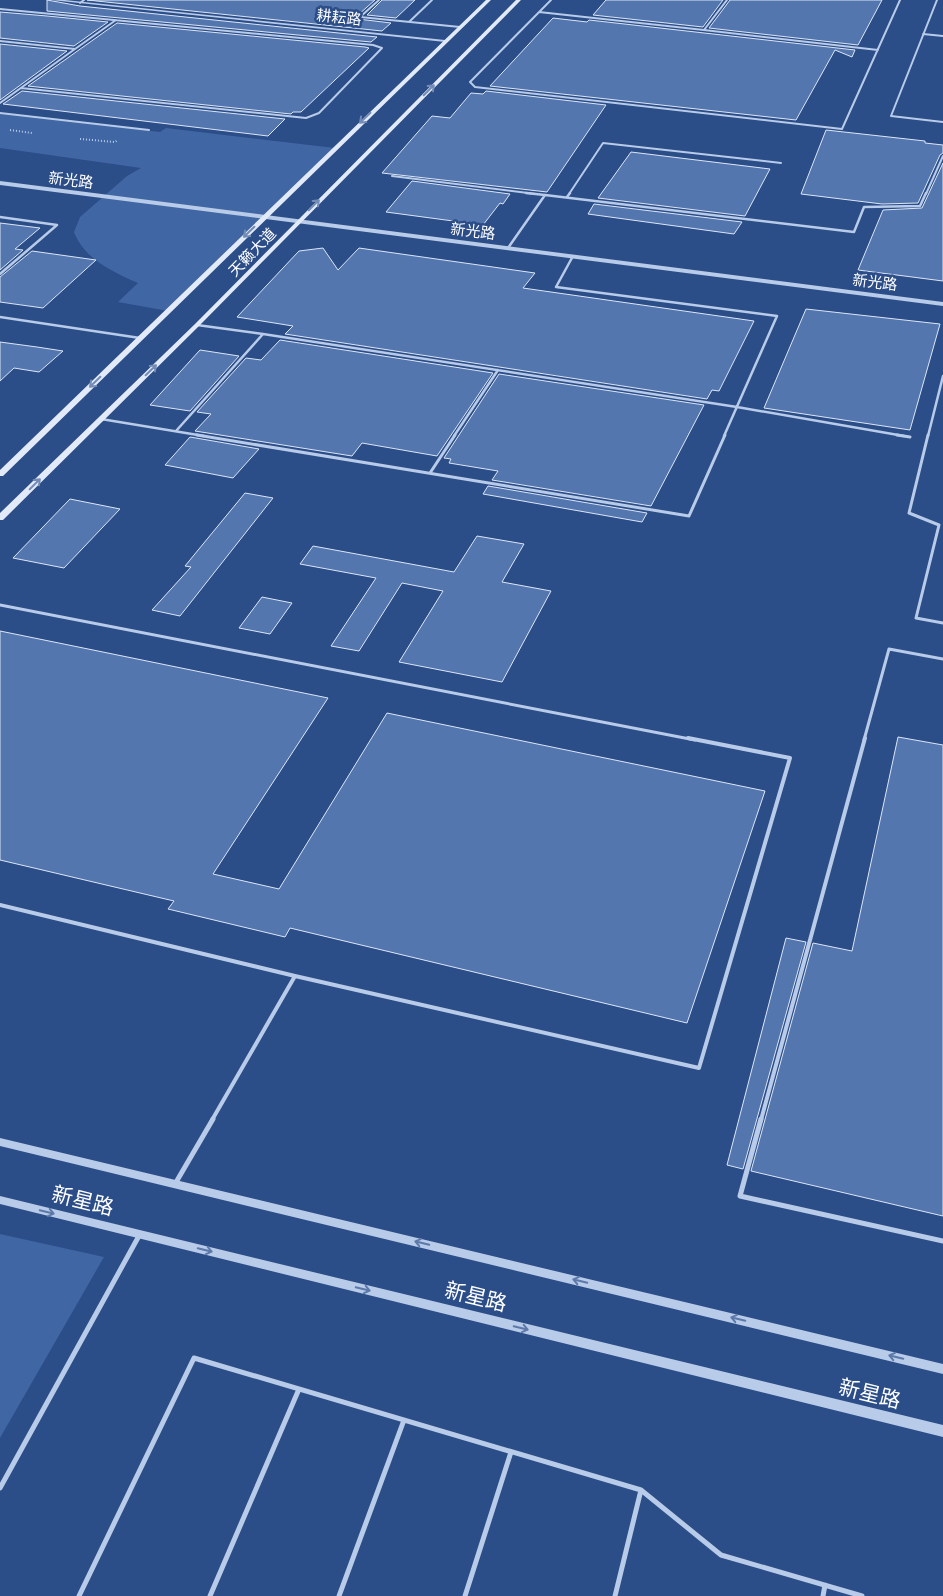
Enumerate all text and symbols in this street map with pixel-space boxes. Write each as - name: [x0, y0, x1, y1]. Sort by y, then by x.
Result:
- street label: 耕耘路: [316, 5, 362, 29]
- one-way arrow: [423, 84, 435, 96]
- one-way arrow: [359, 112, 371, 125]
- street label: 新光路: [48, 168, 94, 192]
- one-way arrow: [308, 199, 321, 211]
- street label: 新光路: [450, 219, 496, 243]
- street label: 天籁大道: [224, 224, 280, 280]
- one-way arrow: [243, 226, 255, 238]
- street label: 新光路: [852, 270, 898, 294]
- one-way arrow: [144, 364, 157, 376]
- one-way arrow: [88, 376, 101, 388]
- one-way arrow: [28, 478, 41, 490]
- street label: 新星路: [49, 1179, 117, 1221]
- one-way arrow: [39, 1208, 55, 1217]
- one-way arrow: [414, 1238, 430, 1247]
- one-way arrow: [197, 1246, 213, 1255]
- street label: 新星路: [442, 1275, 510, 1317]
- one-way arrow: [572, 1276, 588, 1285]
- one-way arrow: [355, 1285, 371, 1294]
- one-way arrow: [730, 1314, 746, 1323]
- one-way arrow: [512, 1324, 528, 1333]
- one-way arrow: [888, 1352, 904, 1361]
- street label: 新星路: [836, 1372, 904, 1414]

